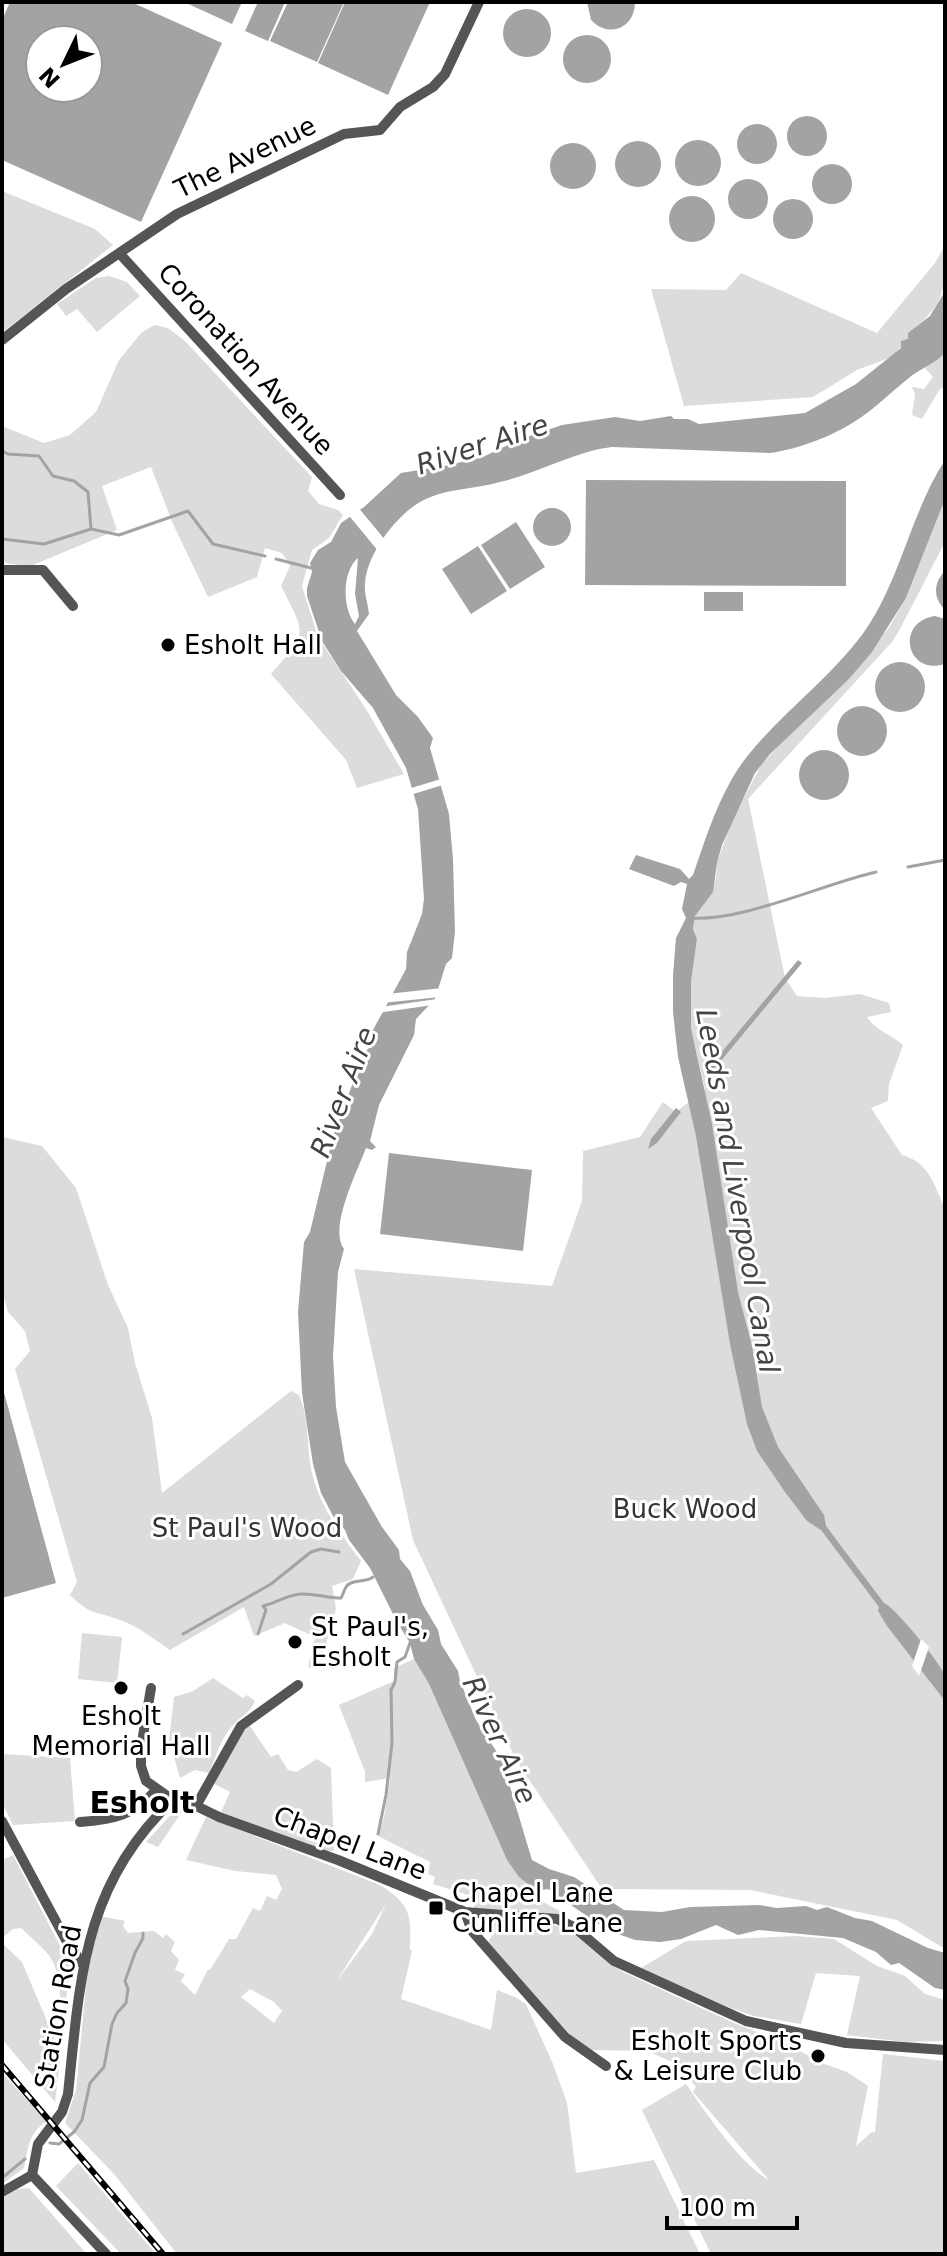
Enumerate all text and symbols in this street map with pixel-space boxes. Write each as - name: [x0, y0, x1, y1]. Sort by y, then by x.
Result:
- north arrow: [24, 24, 104, 104]
- text: N: [34, 62, 65, 93]
- street label: The Avenue: [169, 110, 320, 205]
- street label: Coronation Avenue: [152, 257, 340, 461]
- water label: River Aire: [412, 408, 552, 481]
- place label: Esholt Hall: [184, 630, 322, 660]
- marker: Esholt Hall: [159, 636, 177, 654]
- water label: Leeds and Liverpool Canal: [689, 1006, 786, 1376]
- water label: River Aire: [303, 1022, 383, 1162]
- park label: Buck Wood: [613, 1494, 757, 1524]
- park label: St Paul's Wood: [152, 1513, 342, 1543]
- place label: St Paul's, Esholt: [311, 1612, 429, 1672]
- marker: St Paul's, Esholt: [286, 1633, 304, 1651]
- water label: River Aire: [456, 1671, 543, 1809]
- marker: Esholt Memorial Hall: [112, 1679, 130, 1697]
- place label: Esholt Memorial Hall: [32, 1701, 210, 1761]
- district label: Esholt: [90, 1785, 194, 1820]
- street label: Chapel Lane: [269, 1800, 431, 1886]
- place label: Chapel Lane Cunliffe Lane: [452, 1878, 623, 1938]
- marker: Chapel Lane Cunliffe Lane: [427, 1899, 445, 1917]
- street label: Station Road: [29, 1923, 87, 2091]
- place label: Esholt Sports & Leisure Club: [613, 2026, 802, 2086]
- marker: Esholt Sports & Leisure Club: [809, 2047, 827, 2065]
- scale bar: [667, 2180, 797, 2230]
- text: 100 m: [679, 2194, 756, 2222]

